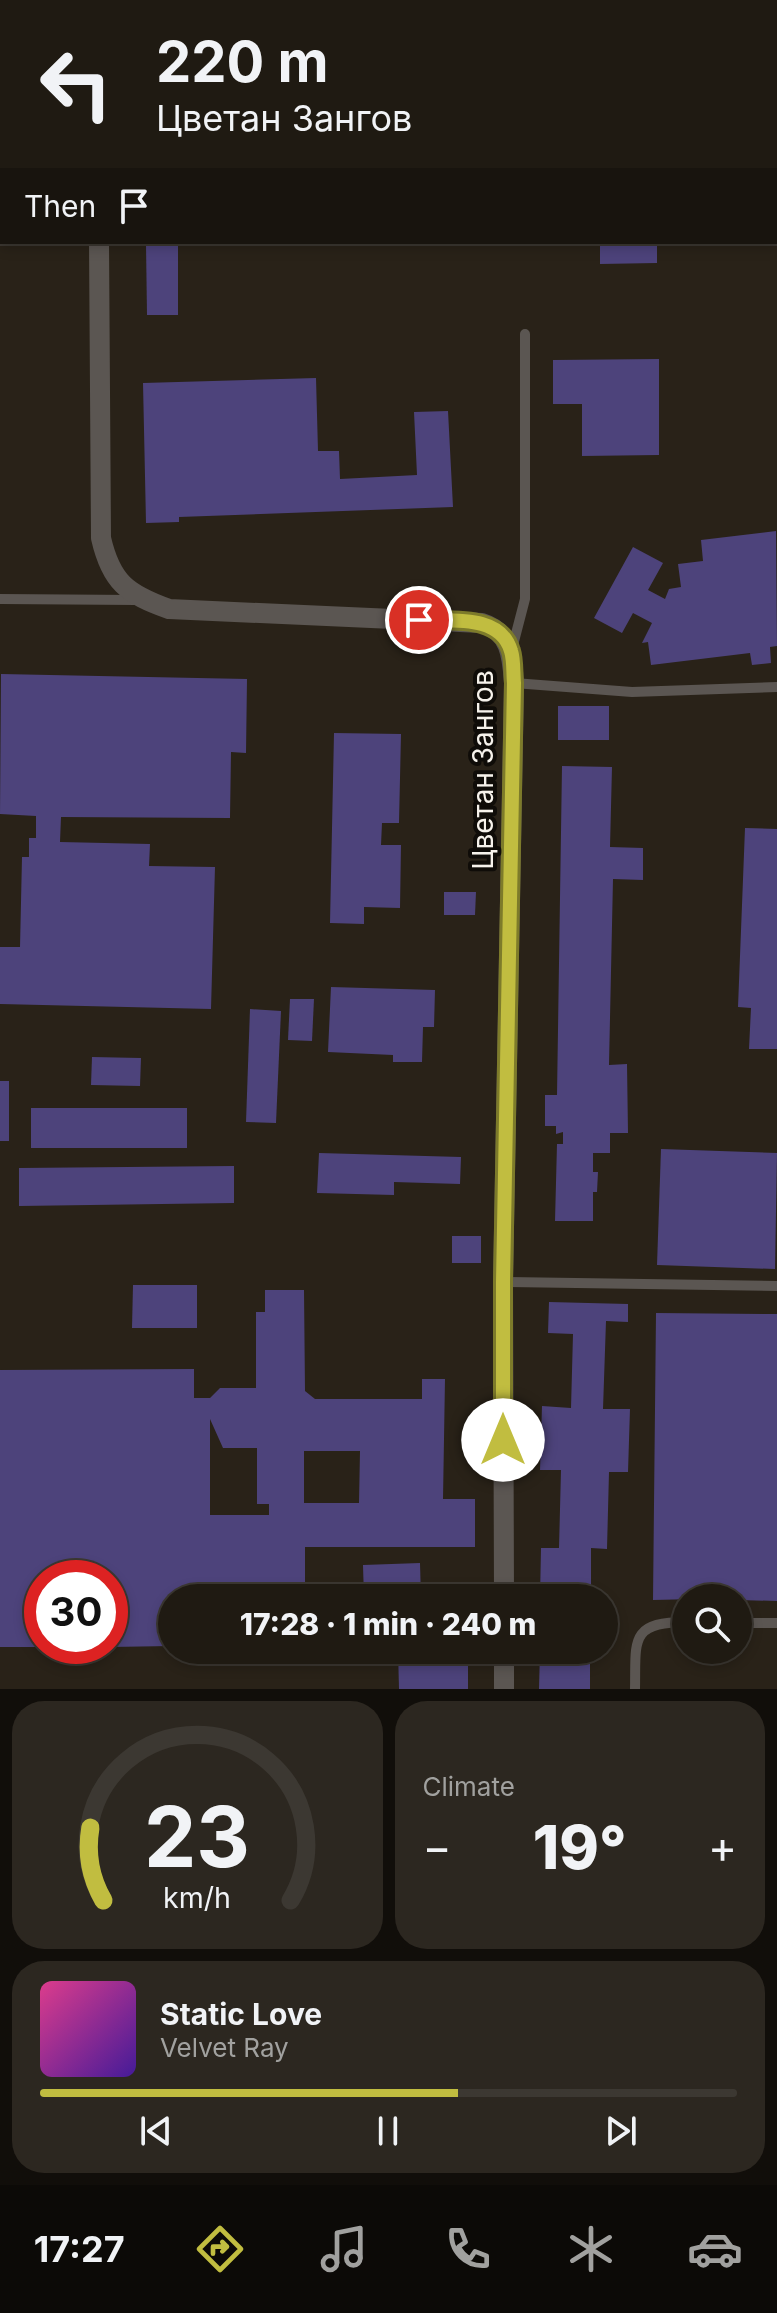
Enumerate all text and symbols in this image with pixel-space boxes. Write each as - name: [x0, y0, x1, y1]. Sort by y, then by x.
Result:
- text: 220 m: [156, 28, 329, 96]
- icon: left: [24, 32, 128, 136]
- text: Цветан Зангов: [156, 96, 412, 140]
- icon: arrive: [112, 184, 156, 228]
- text: Then: [24, 188, 96, 224]
- pin: [385, 586, 453, 654]
- icon: arrive: [397, 598, 441, 642]
- street label: Цветан Зангов: [466, 670, 500, 870]
- position arrow: [461, 1398, 545, 1482]
- speed limit sign: 30: [24, 1560, 128, 1664]
- map controls: [672, 1584, 752, 1664]
- button: search: [672, 1584, 752, 1664]
- text: 17:28 · 1 min · 240 m: [240, 1606, 536, 1642]
- text: Climate: [423, 1771, 515, 1802]
- text: 23: [144, 1786, 250, 1887]
- text: 19°: [533, 1811, 627, 1883]
- text: −: [423, 1820, 452, 1874]
- text: +: [708, 1820, 737, 1874]
- text: km/h: [163, 1880, 231, 1915]
- text: Static Love: [160, 1996, 322, 2032]
- text: Velvet Ray: [160, 2032, 289, 2063]
- icon: previous: [134, 2109, 178, 2153]
- icon: pause: [366, 2109, 410, 2153]
- icon: next: [599, 2109, 643, 2153]
- icon: directions: [192, 2221, 248, 2277]
- icon: music: [316, 2221, 372, 2277]
- icon: phone: [440, 2221, 496, 2277]
- icon: climate: [563, 2221, 619, 2277]
- icon: car: [687, 2221, 743, 2277]
- text: 17:27: [34, 2227, 125, 2271]

